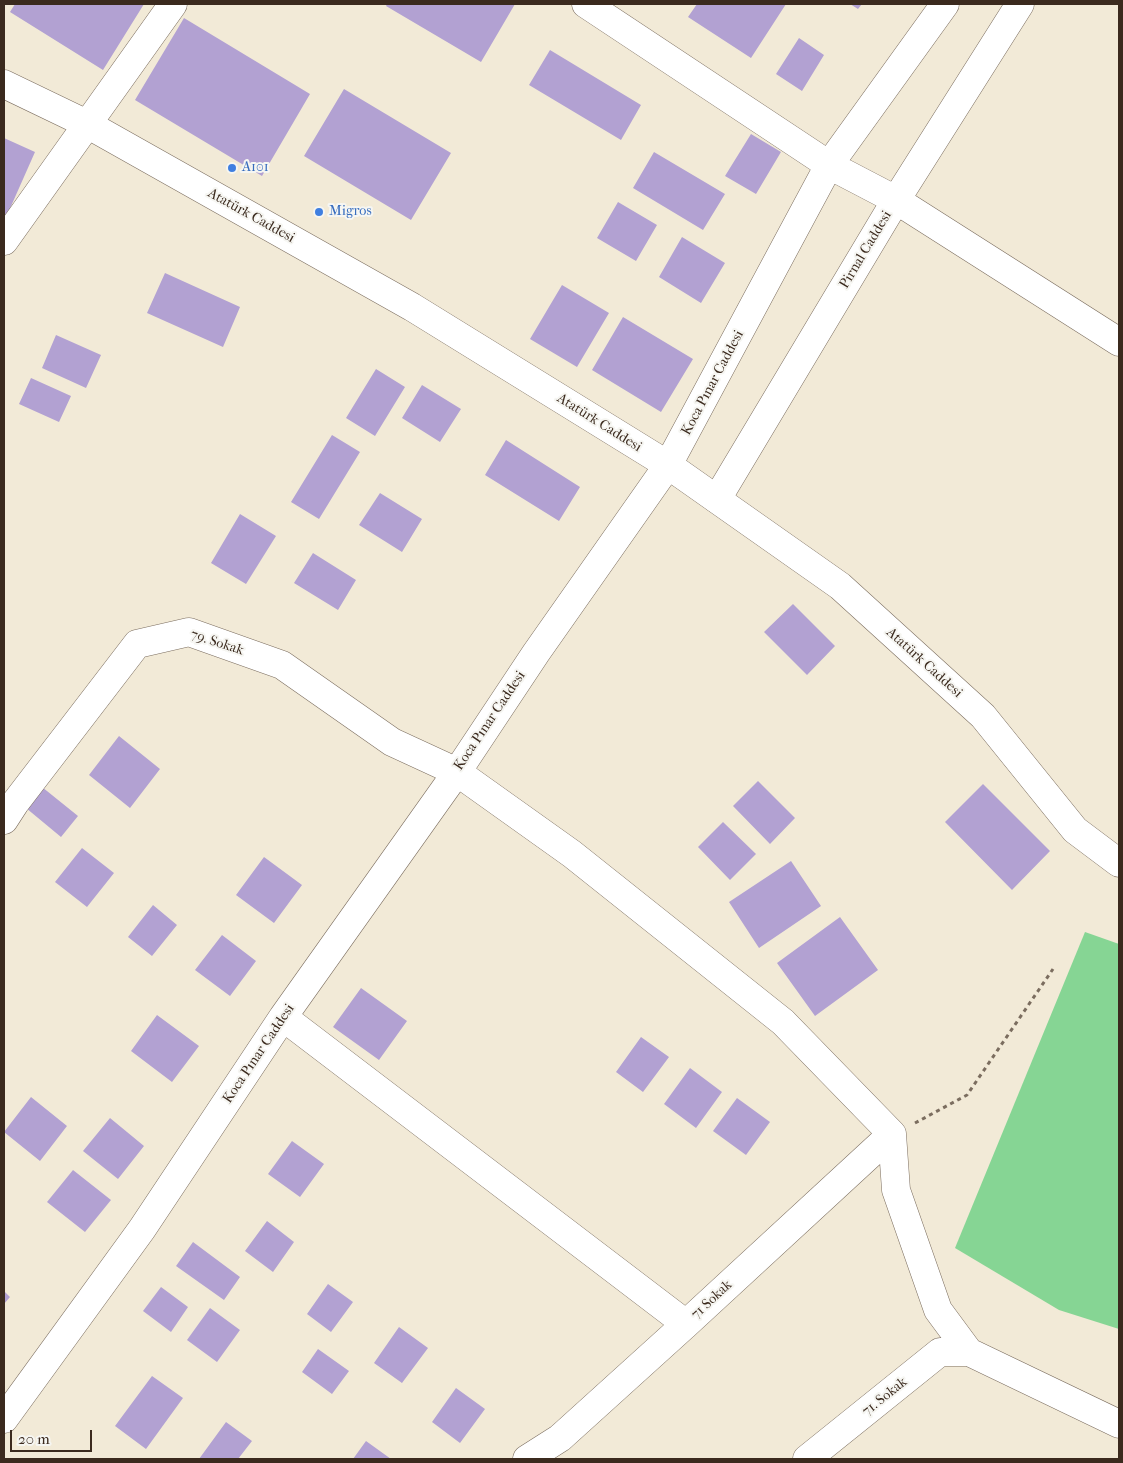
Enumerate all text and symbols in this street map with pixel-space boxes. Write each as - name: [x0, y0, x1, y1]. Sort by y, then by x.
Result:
- place label: A101: [242, 160, 269, 176]
- marker: A101: [226, 162, 238, 174]
- street label: Atatürk Caddesi: [205, 185, 297, 247]
- place label: Migros: [329, 204, 372, 220]
- marker: Migros: [313, 206, 325, 218]
- street label: Pirnal Caddesi: [836, 208, 896, 292]
- street label: Koca Pınar Caddesi: [678, 328, 748, 438]
- street label: Atatürk Caddesi: [554, 390, 644, 456]
- street label: Atatürk Caddesi: [882, 624, 966, 702]
- street label: 79. Sokak: [188, 627, 246, 659]
- street label: Koca Pınar Caddesi: [451, 668, 529, 774]
- street label: Koca Pınar Caddesi: [220, 1001, 298, 1107]
- street label: 71 Sokak: [688, 1277, 736, 1323]
- street label: 71. Sokak: [859, 1374, 911, 1420]
- scale bar: [12, 1420, 95, 1452]
- text: 20 m: [18, 1430, 50, 1448]

